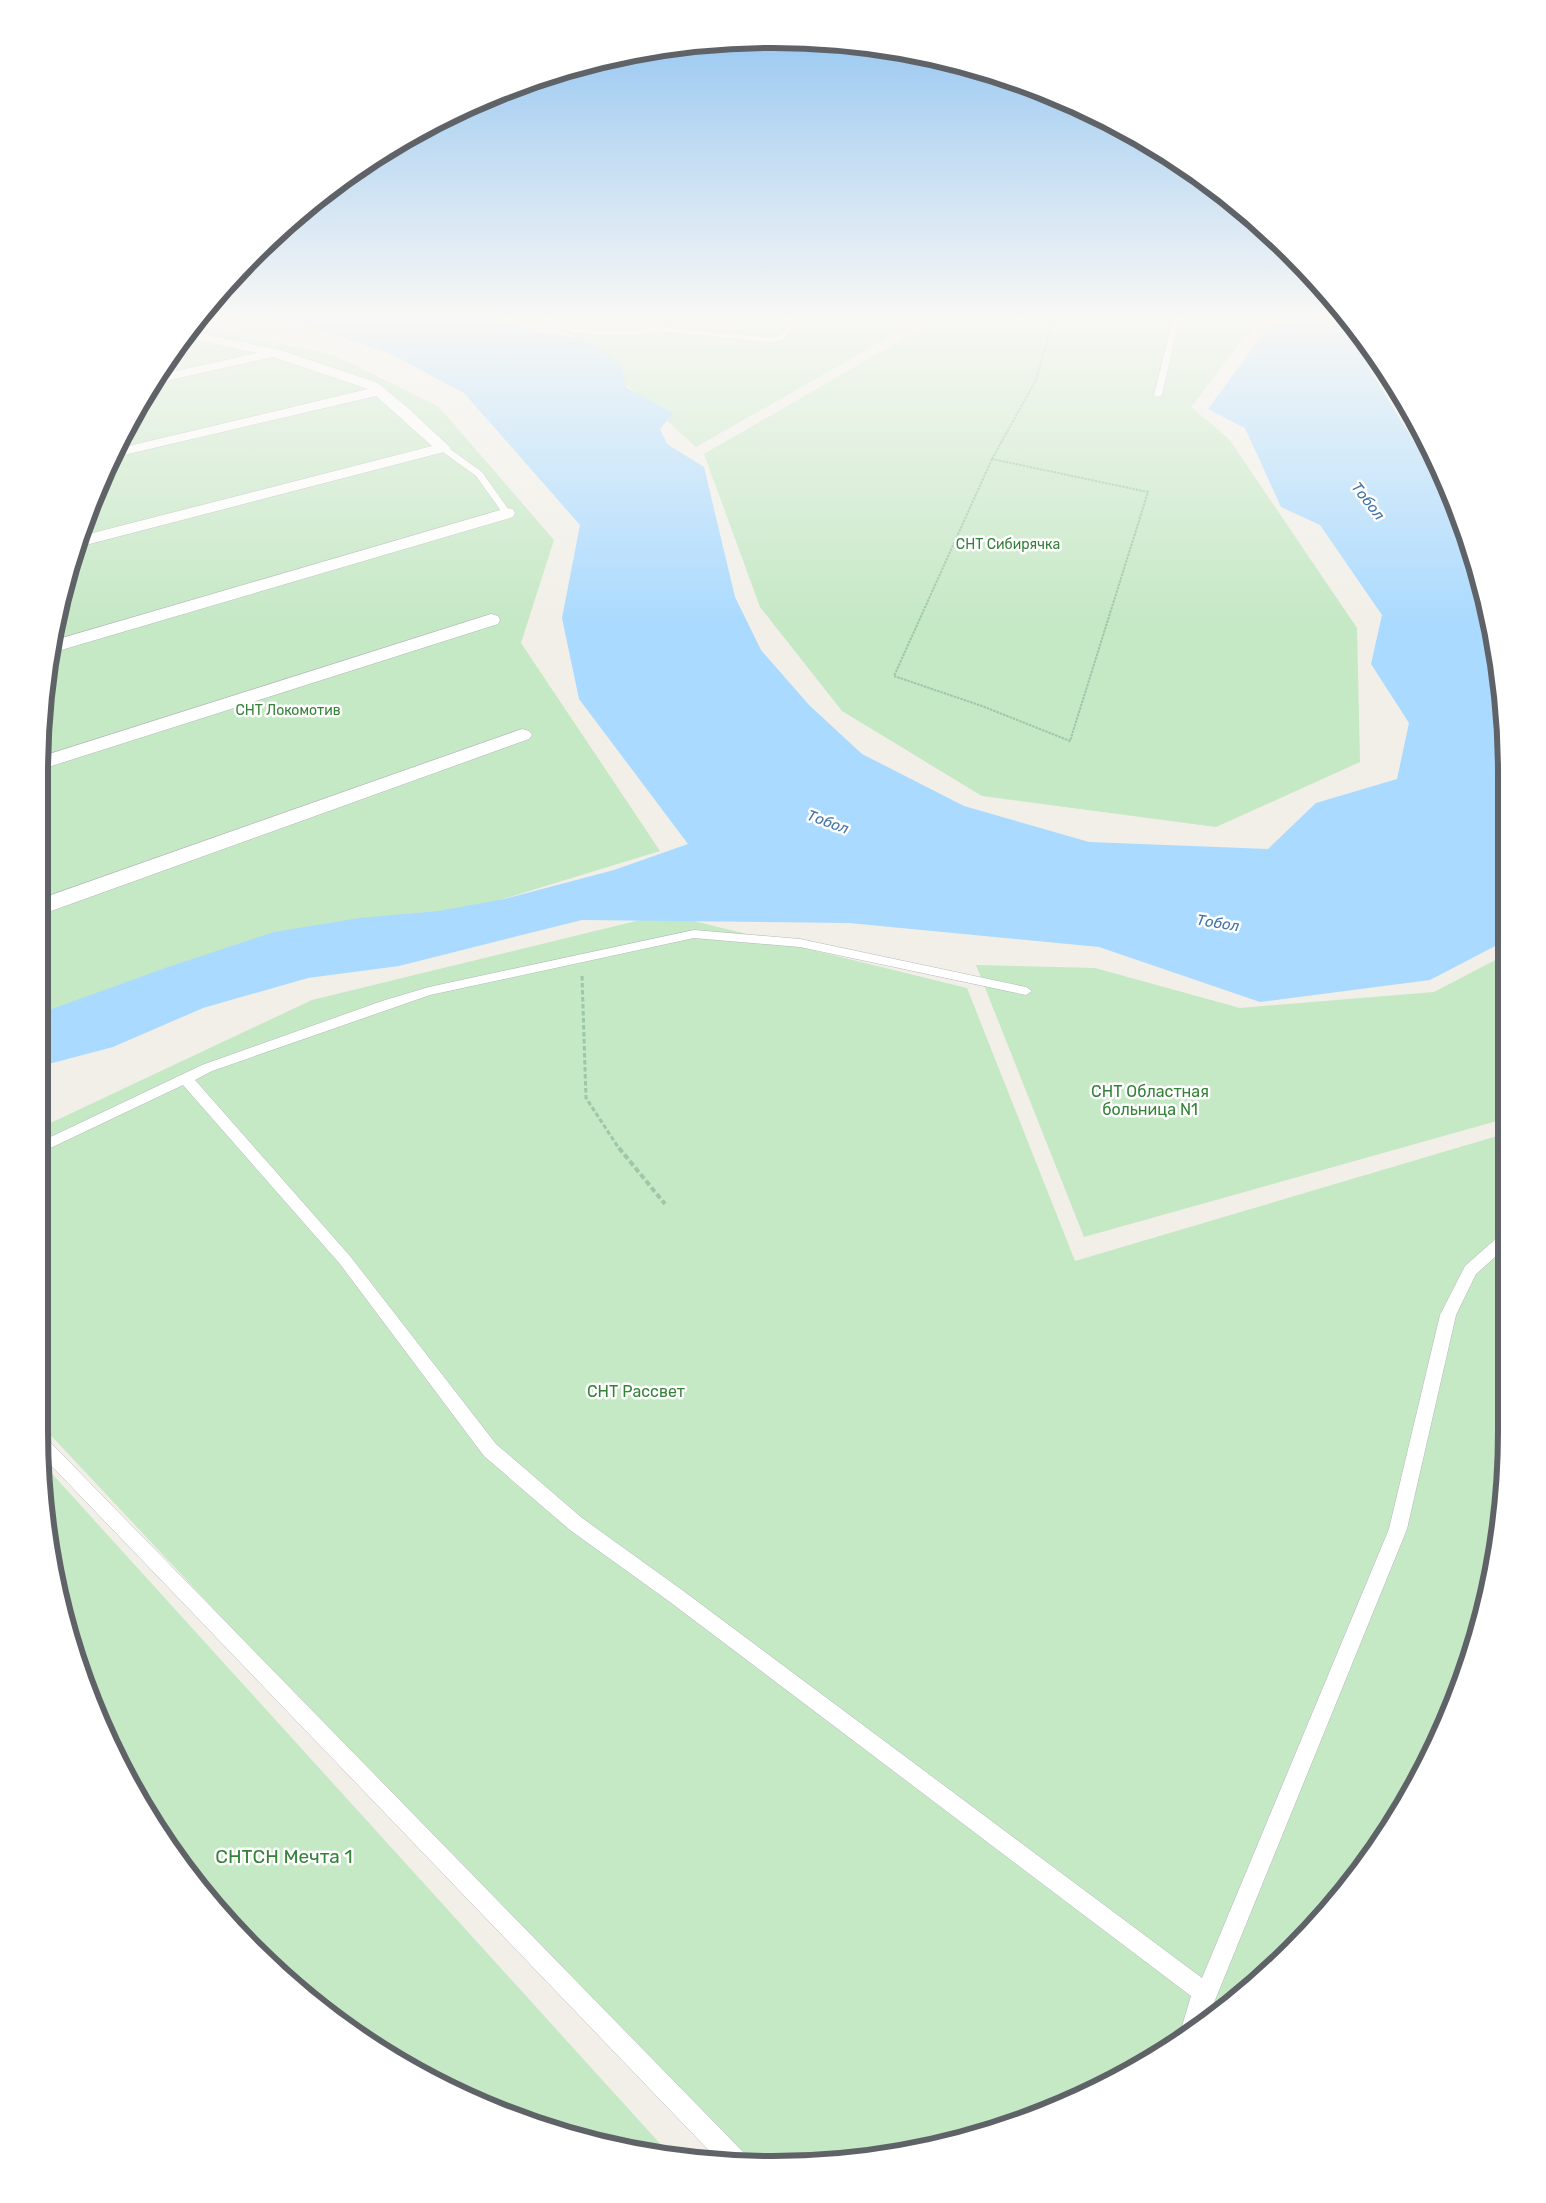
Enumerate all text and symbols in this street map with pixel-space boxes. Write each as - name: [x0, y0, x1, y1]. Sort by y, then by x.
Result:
- water label: Тобол: [1348, 478, 1389, 524]
- park label: СНТ Сибирячка: [956, 536, 1060, 553]
- park label: СНТ Локомотив: [235, 702, 341, 719]
- water label: Тобол: [805, 806, 852, 838]
- water label: Тобол: [1195, 911, 1241, 935]
- park label: СНТ Областная больница N1: [1091, 1082, 1209, 1119]
- park label: СНТ Рассвет: [587, 1382, 685, 1401]
- park label: СНТСН Мечта 1: [215, 1845, 353, 1868]

